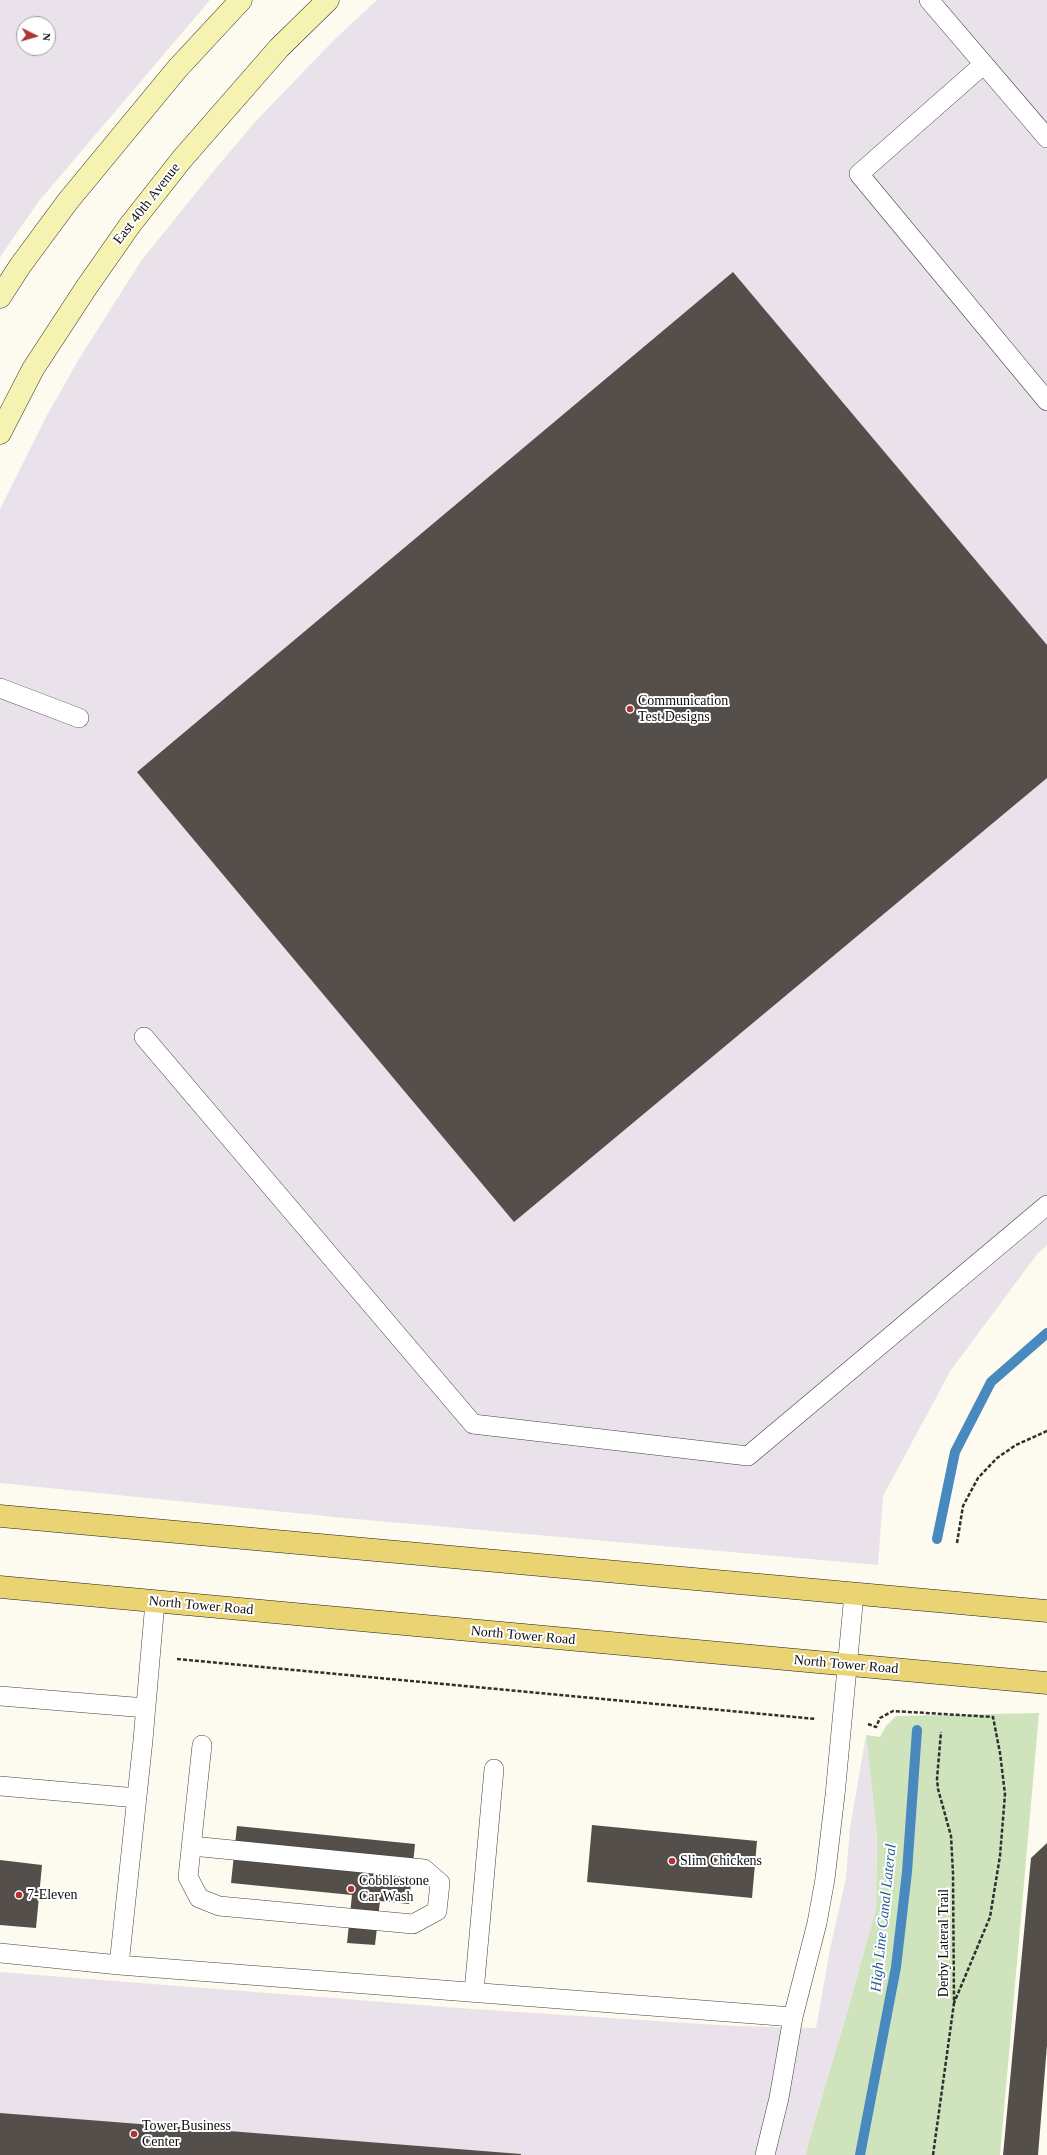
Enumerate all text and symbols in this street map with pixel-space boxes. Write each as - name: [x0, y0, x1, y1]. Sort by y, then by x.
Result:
- north arrow: [16, 16, 56, 56]
- text: N: [41, 32, 53, 41]
- street label: East 40th Avenue: [110, 160, 184, 248]
- place label: Communication Test Designs: [638, 693, 728, 726]
- marker: Communication Test Designs: [625, 704, 635, 714]
- street label: North Tower Road: [148, 1593, 254, 1619]
- street label: North Tower Road: [470, 1623, 576, 1649]
- street label: North Tower Road: [793, 1652, 899, 1678]
- water label: High Line Canal Lateral: [867, 1843, 901, 1993]
- place label: Slim Chickens: [680, 1853, 762, 1869]
- marker: Slim Chickens: [667, 1856, 677, 1866]
- place label: Cobblestone Car Wash: [359, 1873, 429, 1906]
- marker: Cobblestone Car Wash: [346, 1884, 356, 1894]
- place label: 7-Eleven: [27, 1887, 78, 1903]
- street label: Derby Lateral Trail: [936, 1889, 952, 1997]
- marker: 7-Eleven: [14, 1890, 24, 1900]
- place label: Tower Business Center: [142, 2118, 231, 2150]
- marker: Tower Business Center: [129, 2129, 139, 2139]

